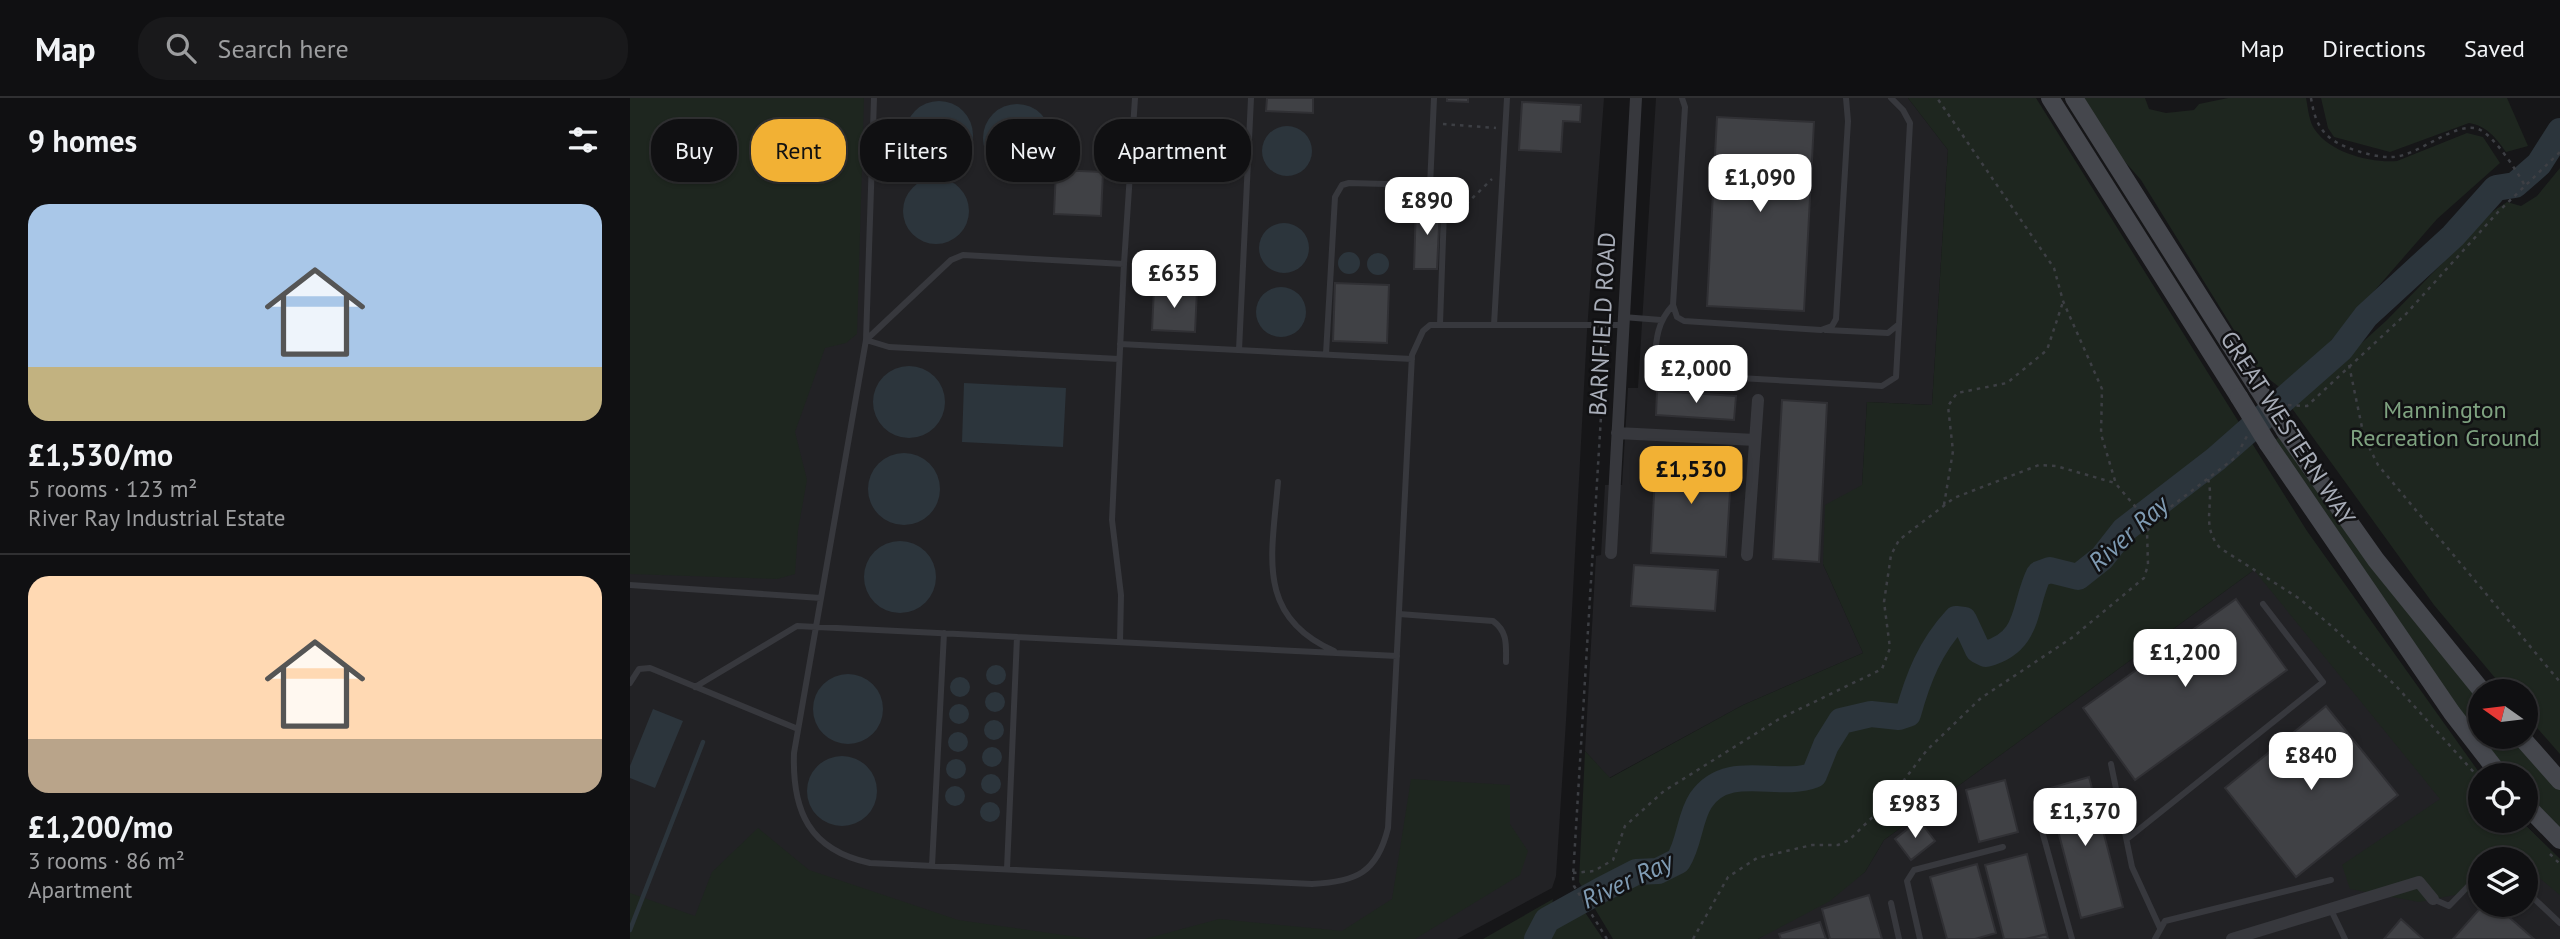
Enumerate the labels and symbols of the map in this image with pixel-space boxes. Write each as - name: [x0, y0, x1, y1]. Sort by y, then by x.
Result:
- pin: £1,090: [1703, 155, 1817, 214]
- pin: £890: [1386, 178, 1468, 237]
- street label: BARNFIELD ROAD: [1582, 231, 1622, 417]
- pin: £635: [1133, 250, 1215, 310]
- street label: GREAT WESTERN WAY: [2214, 325, 2363, 532]
- pin: £2,000: [1639, 345, 1753, 405]
- park label: Mannington Recreation Ground: [2350, 394, 2540, 453]
- pin: £1,530: [1634, 446, 1748, 506]
- water label: River Ray: [2081, 487, 2176, 578]
- pin: £1,200: [2128, 630, 2242, 689]
- north arrow: [2468, 679, 2538, 749]
- pin: £840: [2270, 732, 2352, 792]
- pin: £983: [1874, 780, 1956, 840]
- pin: £1,370: [2028, 788, 2142, 848]
- water label: River Ray: [1576, 844, 1680, 916]

